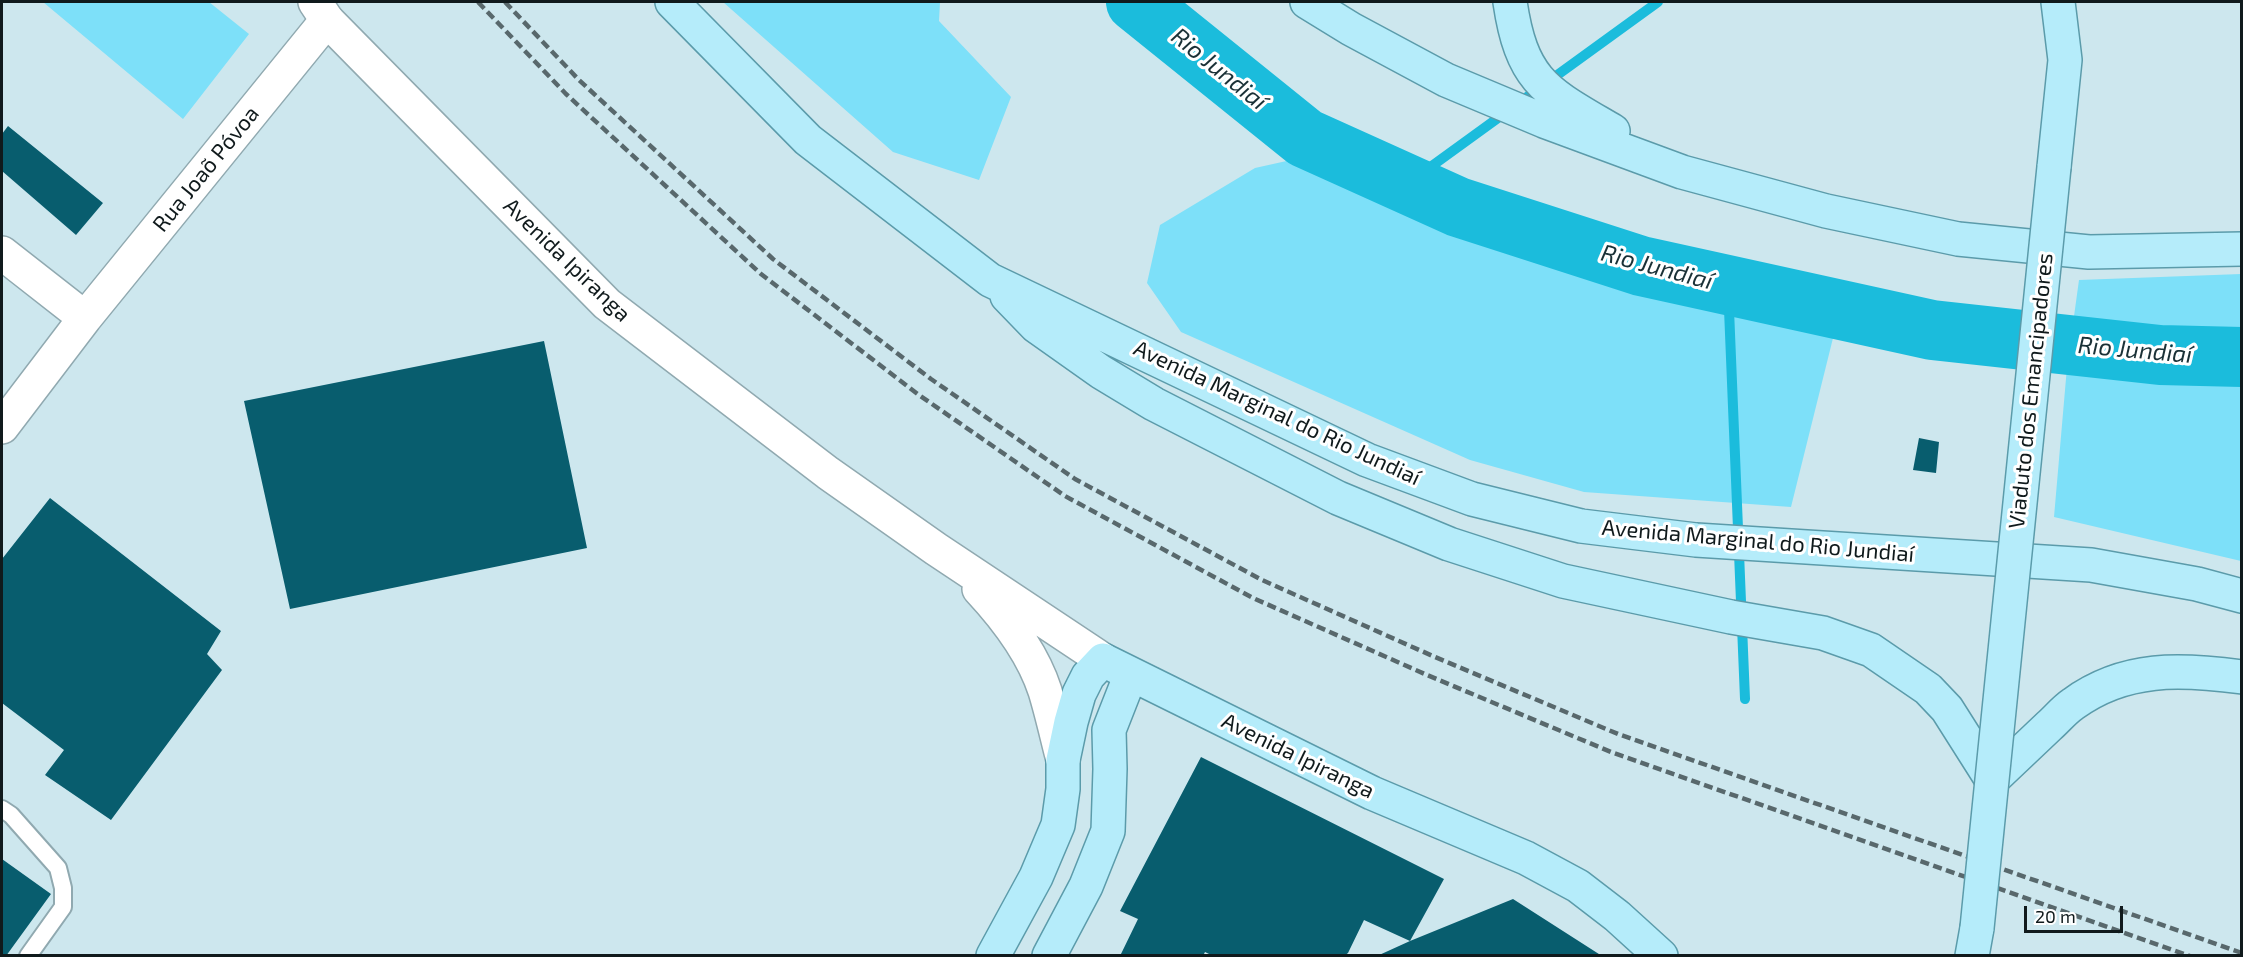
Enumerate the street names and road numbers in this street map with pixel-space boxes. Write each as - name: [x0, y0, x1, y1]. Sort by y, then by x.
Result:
- street label: Rua Joaõ Póvoa: [147, 101, 265, 237]
- street label: Avenida Ipiranga: [498, 193, 636, 327]
- street label: Viaduto dos Emancipadores: [2003, 252, 2059, 530]
- street label: Avenida Marginal do Rio Jundiaí: [1129, 335, 1425, 491]
- street label: Avenida Marginal do Rio Jundiaí: [1601, 514, 1915, 568]
- street label: Avenida Ipiranga: [1217, 708, 1379, 804]

